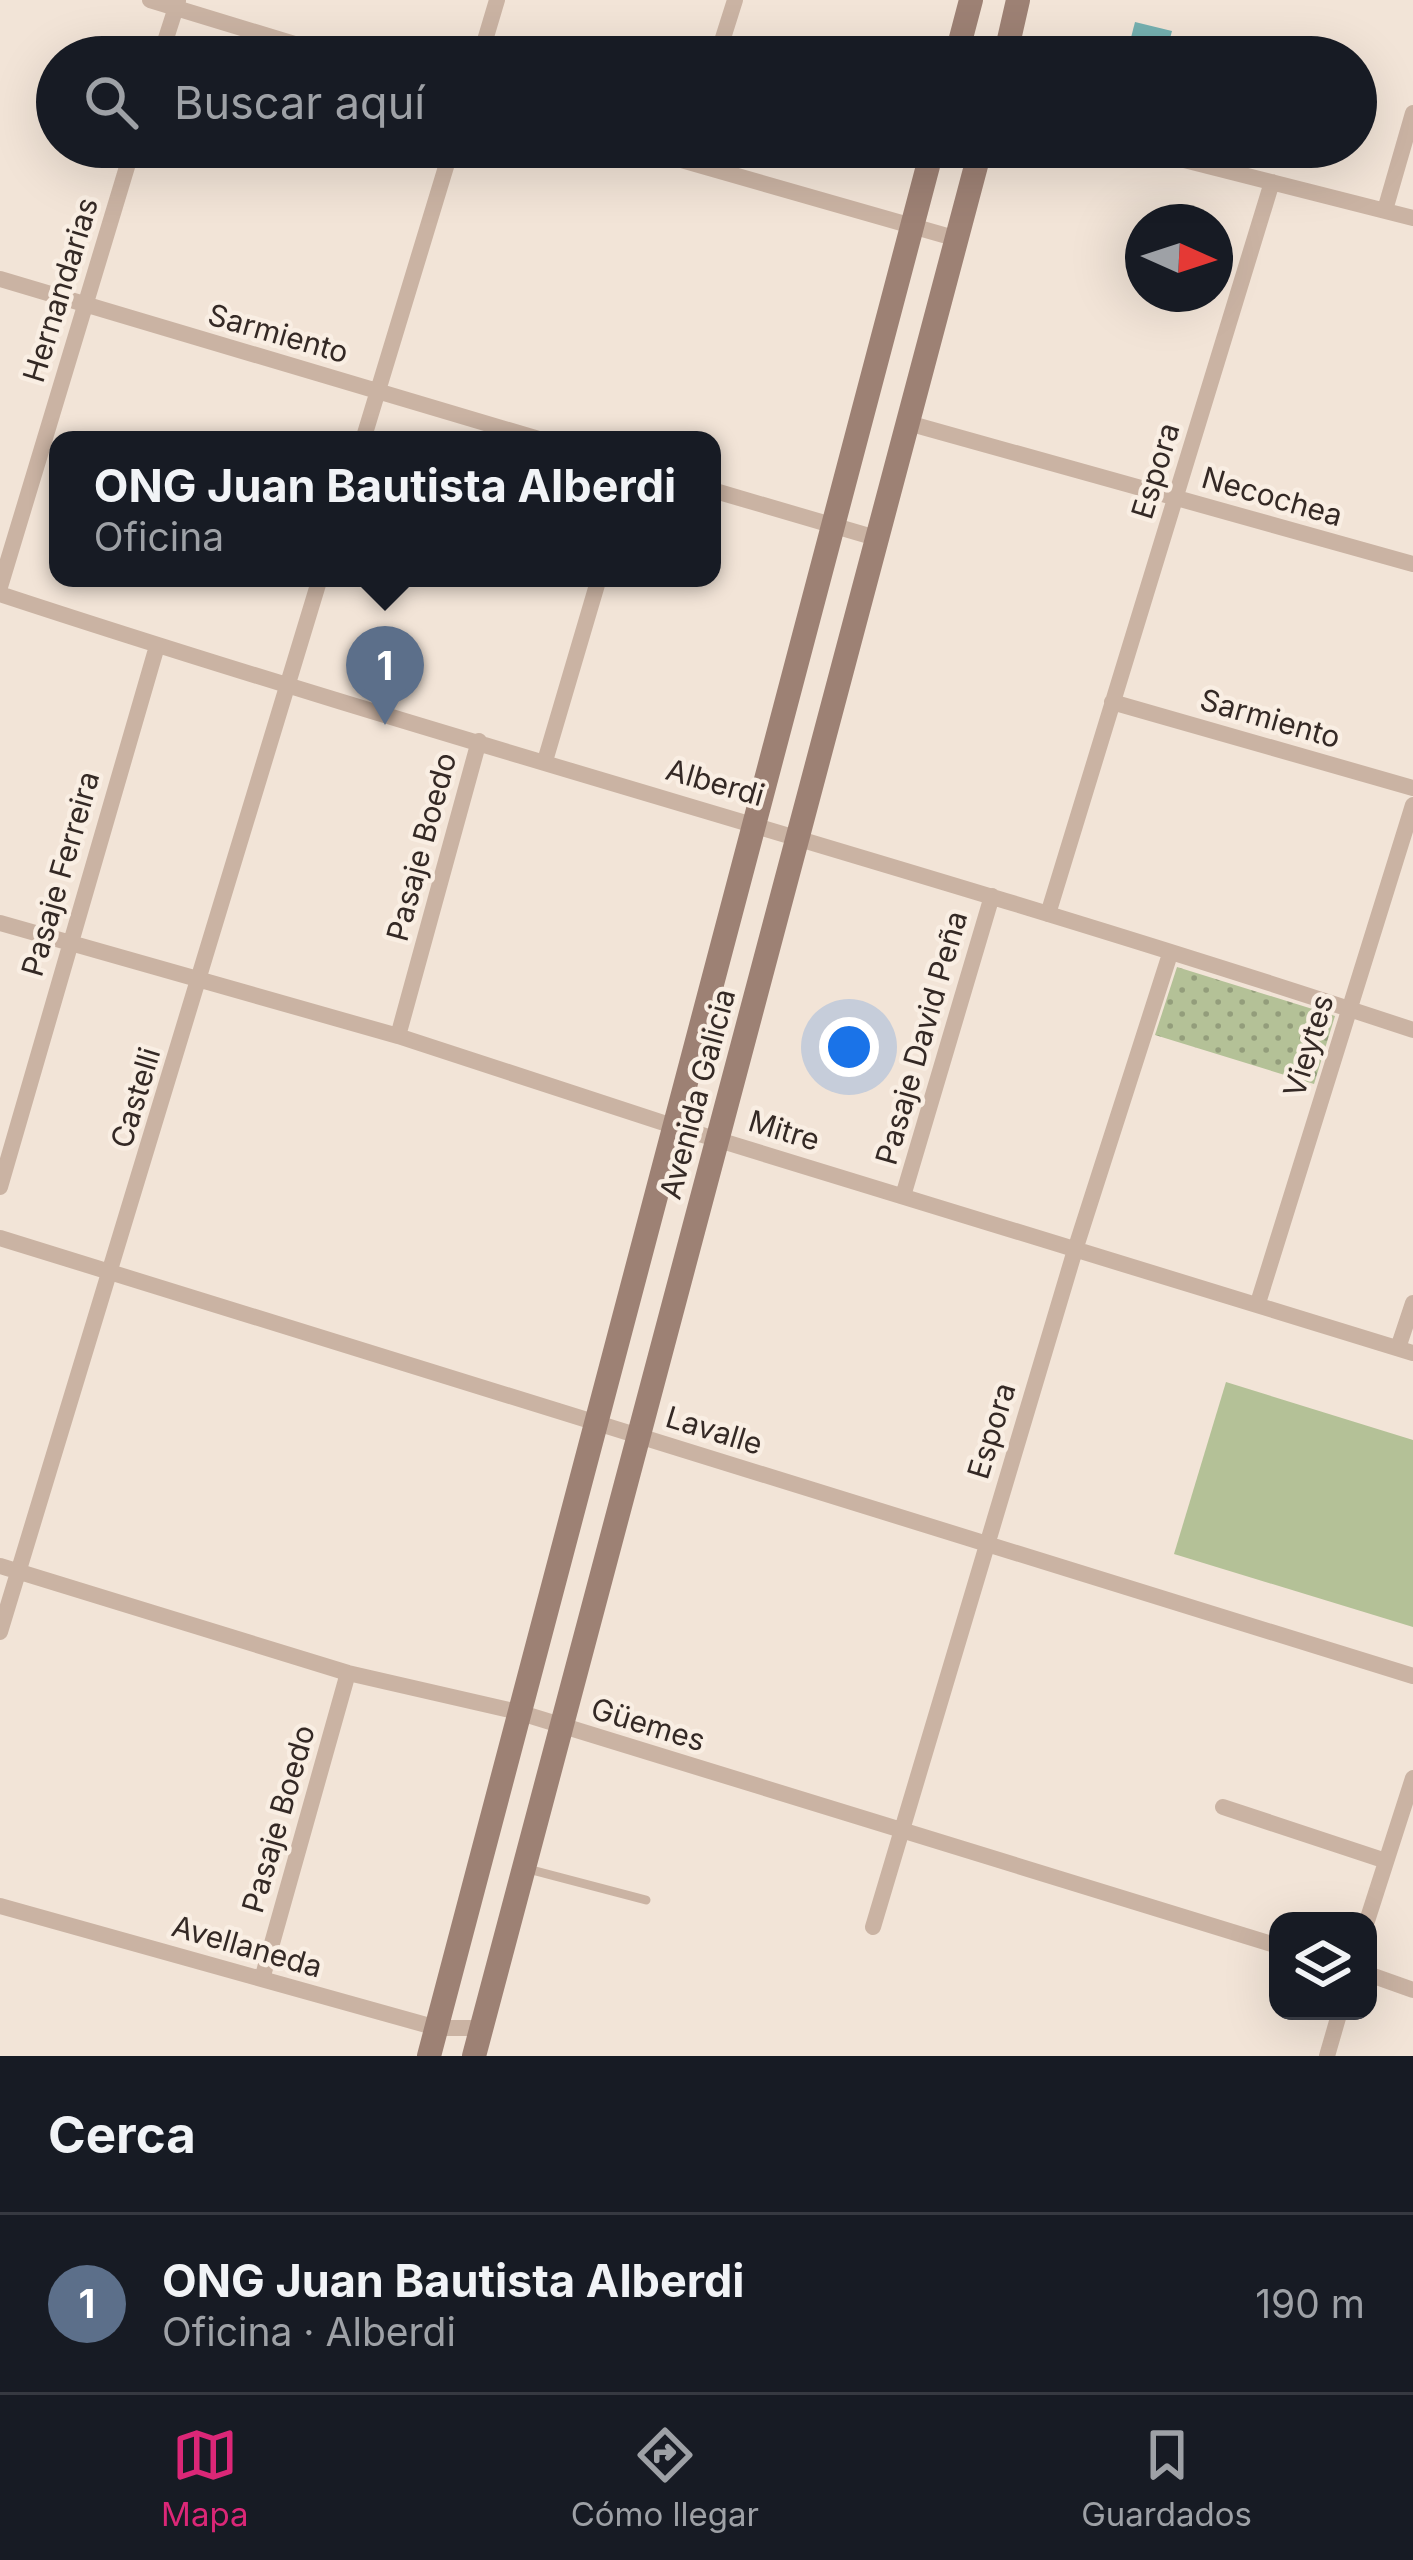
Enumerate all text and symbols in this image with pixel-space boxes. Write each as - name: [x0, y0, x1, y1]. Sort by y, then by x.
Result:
- search box: [36, 36, 1377, 168]
- icon: search: [78, 69, 144, 135]
- text: Buscar aquí: [174, 75, 425, 130]
- street label: Hernandarias: [15, 193, 105, 386]
- north arrow: [1125, 204, 1233, 312]
- street label: Sarmiento: [204, 296, 353, 370]
- street label: Espora: [1123, 418, 1187, 523]
- popup: [49, 431, 721, 587]
- text: ONG Juan Bautista Alberdi: [94, 458, 676, 513]
- street label: Necochea: [1198, 459, 1347, 533]
- text: Oficina: [94, 513, 224, 560]
- pin: 1: [346, 626, 424, 725]
- street label: Sarmiento: [1196, 681, 1345, 755]
- street label: Pasaje Boedo: [379, 749, 463, 945]
- street label: Alberdi: [662, 751, 768, 813]
- street label: Pasaje Ferreira: [14, 767, 106, 980]
- street label: Pasaje David Peña: [868, 907, 974, 1169]
- street label: Avenida Galicia: [652, 985, 742, 1203]
- street label: Vieytes: [1275, 990, 1341, 1101]
- your location: [819, 1017, 879, 1077]
- street label: Castelli: [103, 1043, 167, 1152]
- street label: Mitre: [744, 1102, 824, 1158]
- street label: Espora: [959, 1378, 1023, 1483]
- street label: Lavalle: [662, 1398, 767, 1462]
- street label: Güemes: [587, 1690, 710, 1758]
- street label: Pasaje Boedo: [234, 1721, 322, 1917]
- street label: Avellaneda: [168, 1907, 326, 1985]
- map controls: [1269, 1912, 1377, 2020]
- button: layers: [1269, 1912, 1377, 2020]
- text: Cerca: [48, 2104, 196, 2165]
- text: ONG Juan Bautista Alberdi: [162, 2253, 745, 2308]
- text: 1: [79, 2280, 95, 2327]
- text: 190 m: [1255, 2280, 1365, 2327]
- text: Oficina · Alberdi: [162, 2308, 456, 2355]
- tab: Mapa: [161, 2422, 249, 2534]
- tab: Cómo llegar: [571, 2422, 759, 2534]
- tab: Guardados: [1081, 2422, 1252, 2534]

